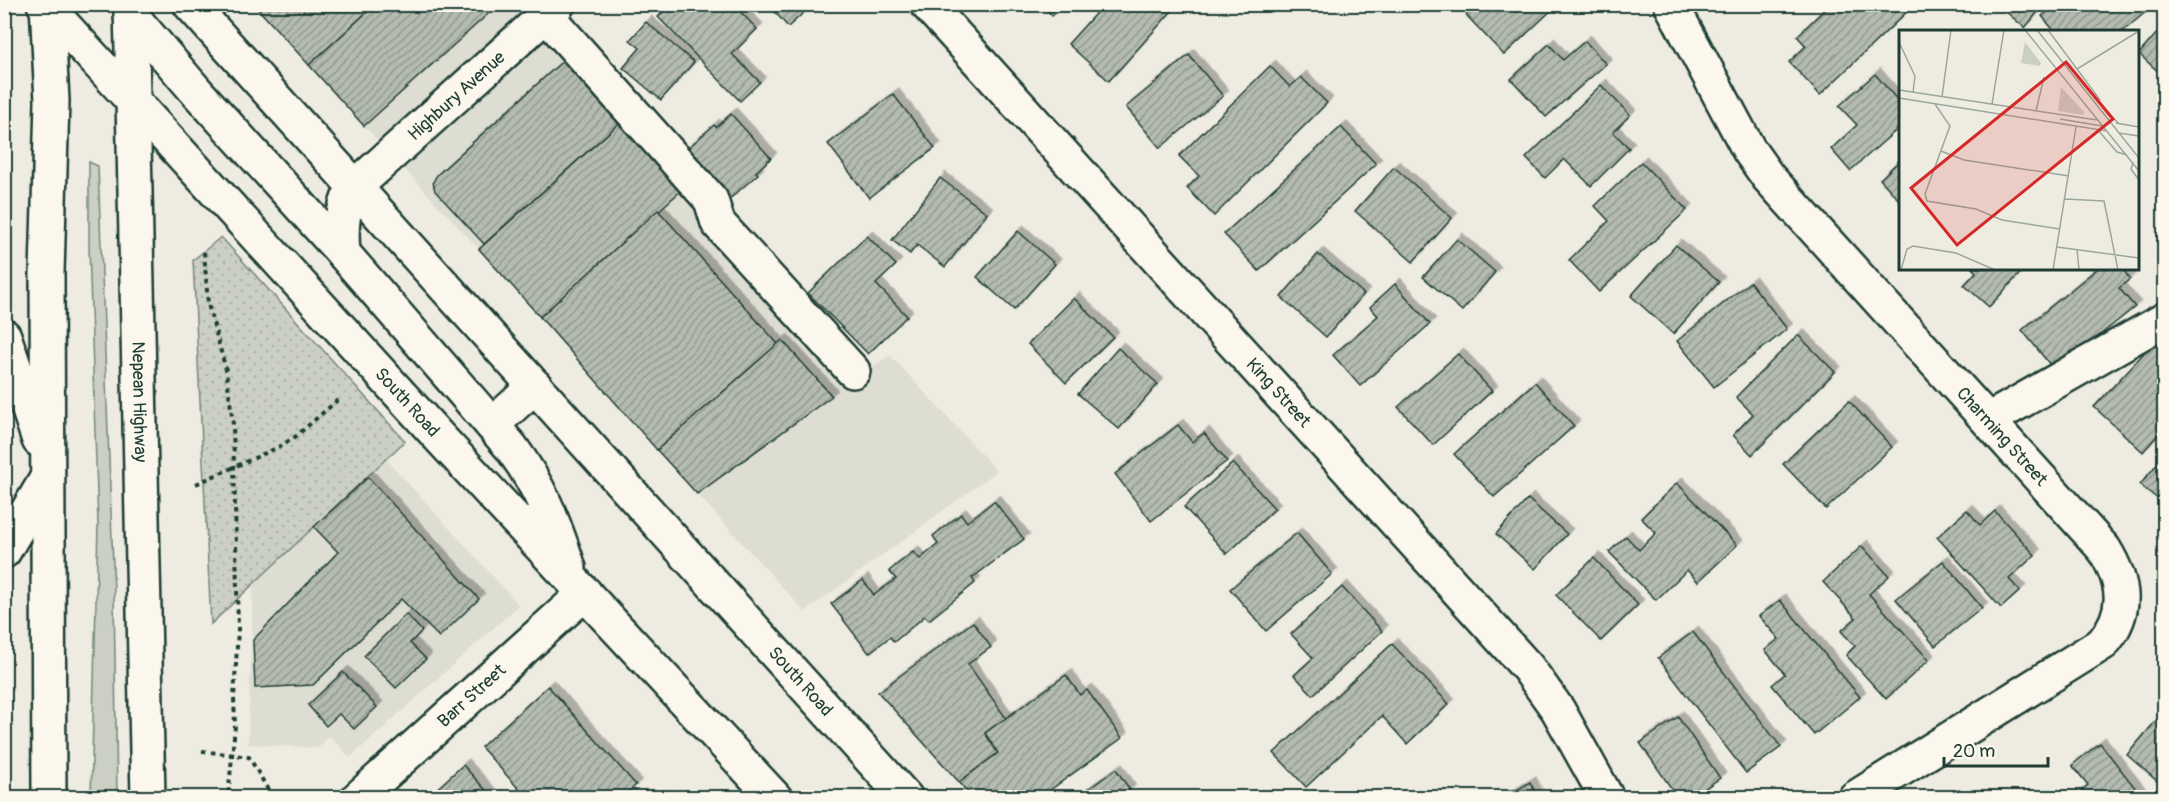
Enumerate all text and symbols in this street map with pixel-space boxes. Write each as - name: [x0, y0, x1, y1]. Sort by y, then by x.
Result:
- inset map: [1899, 30, 2139, 270]
- street label: Highbury Avenue: [403, 46, 510, 146]
- street label: Nepean Highway: [127, 341, 152, 463]
- street label: King Street: [1241, 353, 1316, 433]
- street label: South Road: [370, 363, 445, 442]
- street label: Charming Street: [1952, 382, 2053, 491]
- street label: South Road: [763, 642, 838, 721]
- street label: Barr Street: [433, 658, 511, 732]
- scale bar: [1944, 730, 2048, 768]
- text: 20 m: [1953, 740, 1995, 763]

